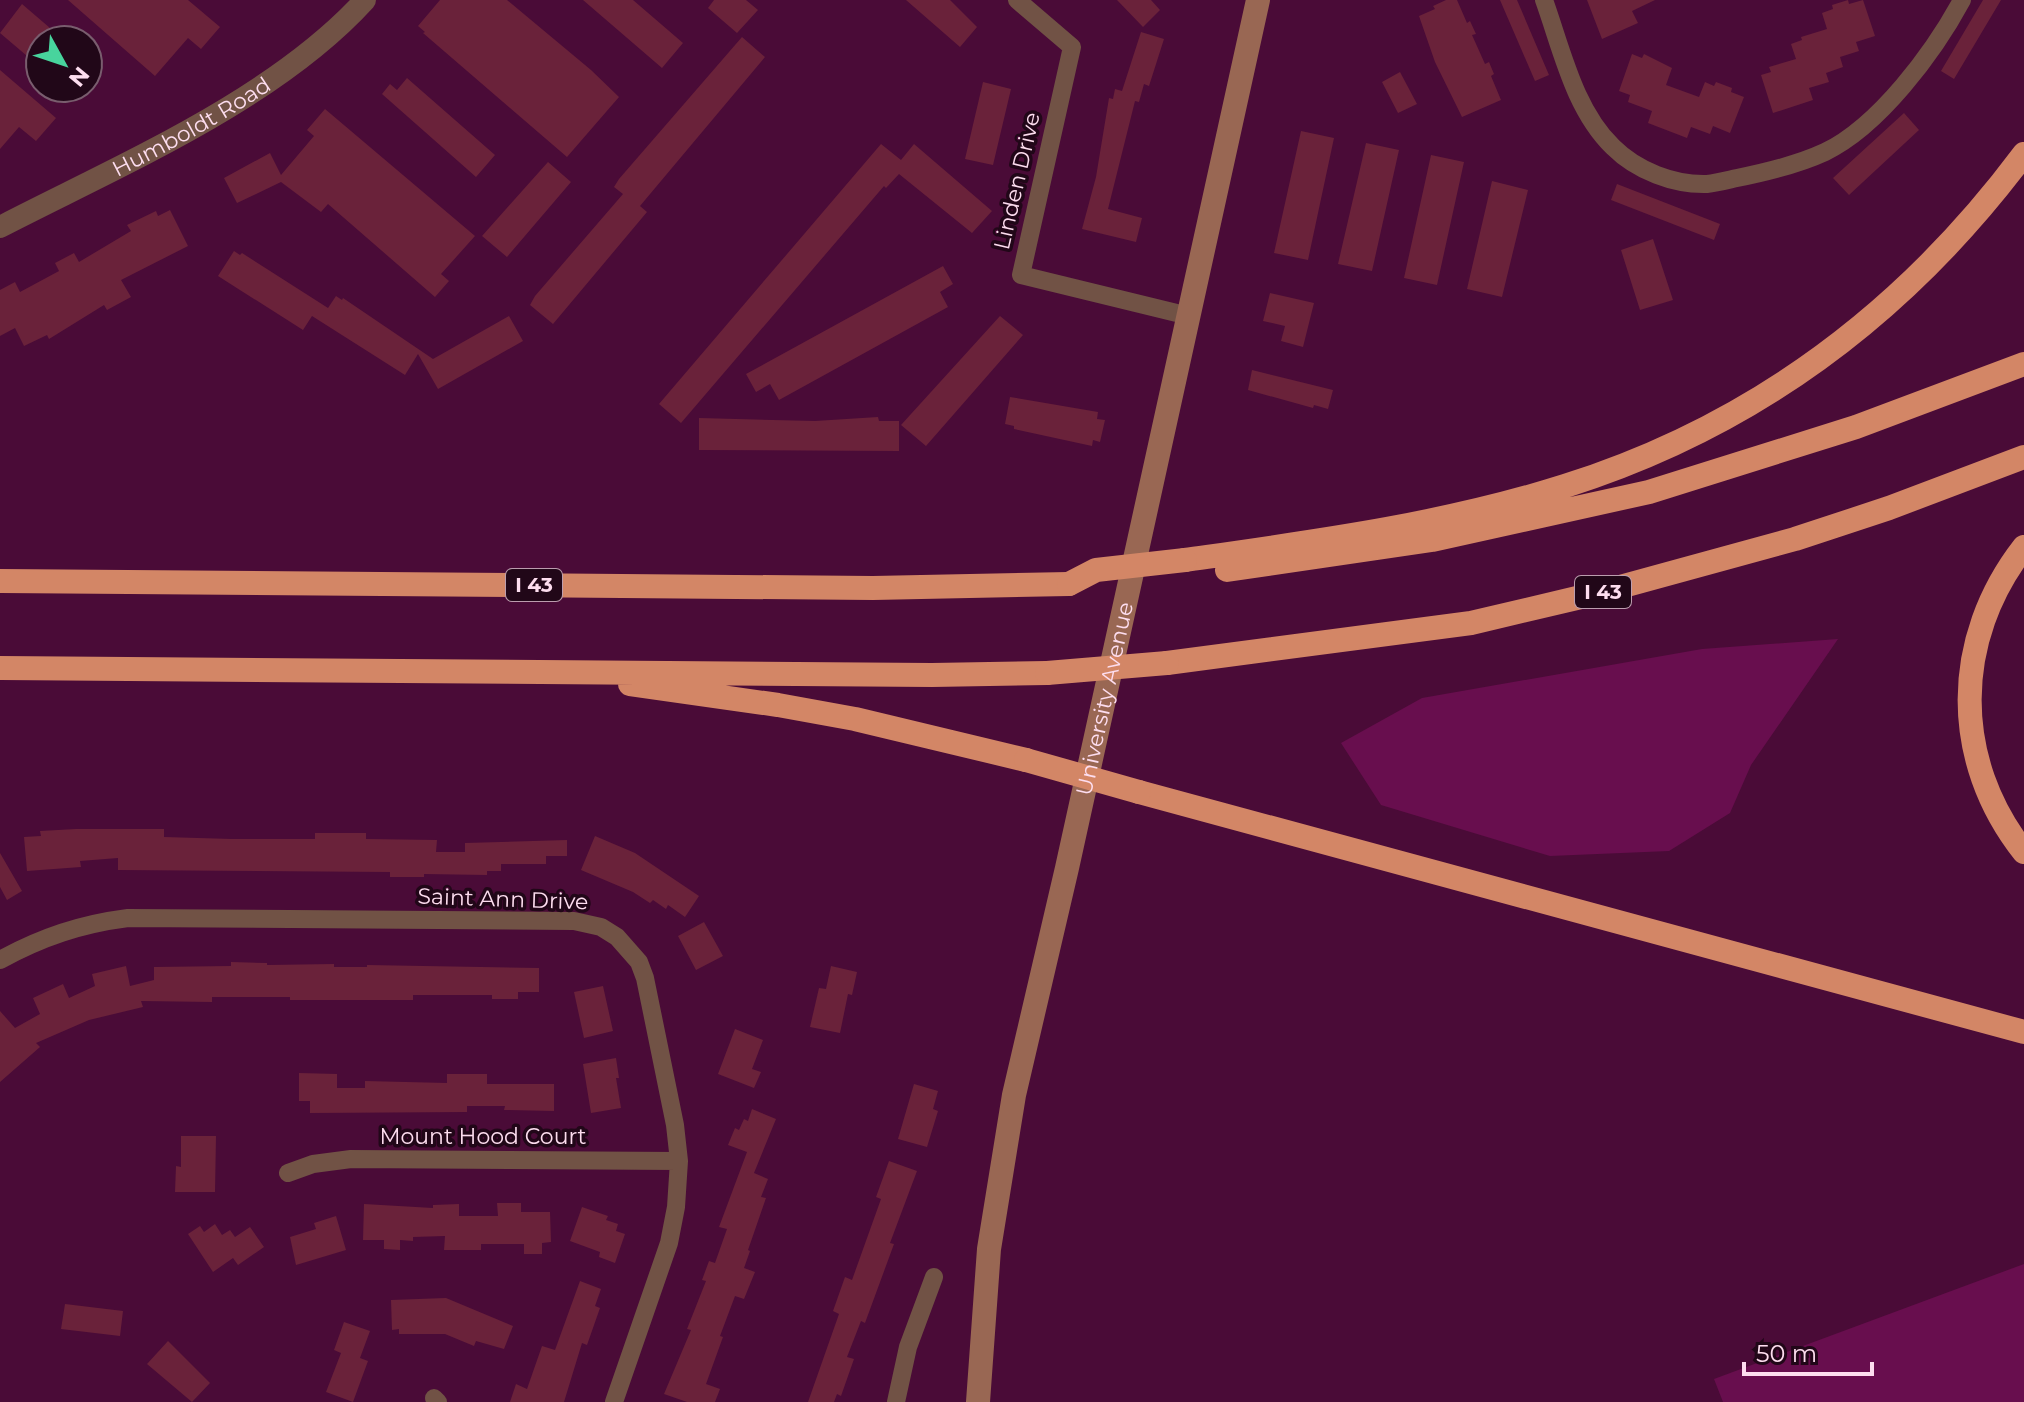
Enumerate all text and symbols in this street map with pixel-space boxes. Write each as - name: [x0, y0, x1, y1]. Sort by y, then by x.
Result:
- north arrow: [24, 24, 104, 104]
- text: N: [63, 61, 95, 92]
- street label: Humboldt Road: [107, 71, 275, 182]
- street label: Linden Drive: [988, 110, 1046, 252]
- road number: I 43: [506, 569, 562, 601]
- road number: I 43: [1575, 576, 1631, 608]
- street label: University Avenue: [1070, 599, 1139, 798]
- street label: Saint Ann Drive: [417, 883, 589, 915]
- street label: Mount Hood Court: [379, 1123, 587, 1150]
- scale bar: [1744, 1326, 1872, 1376]
- text: 50 m: [1756, 1339, 1817, 1368]

